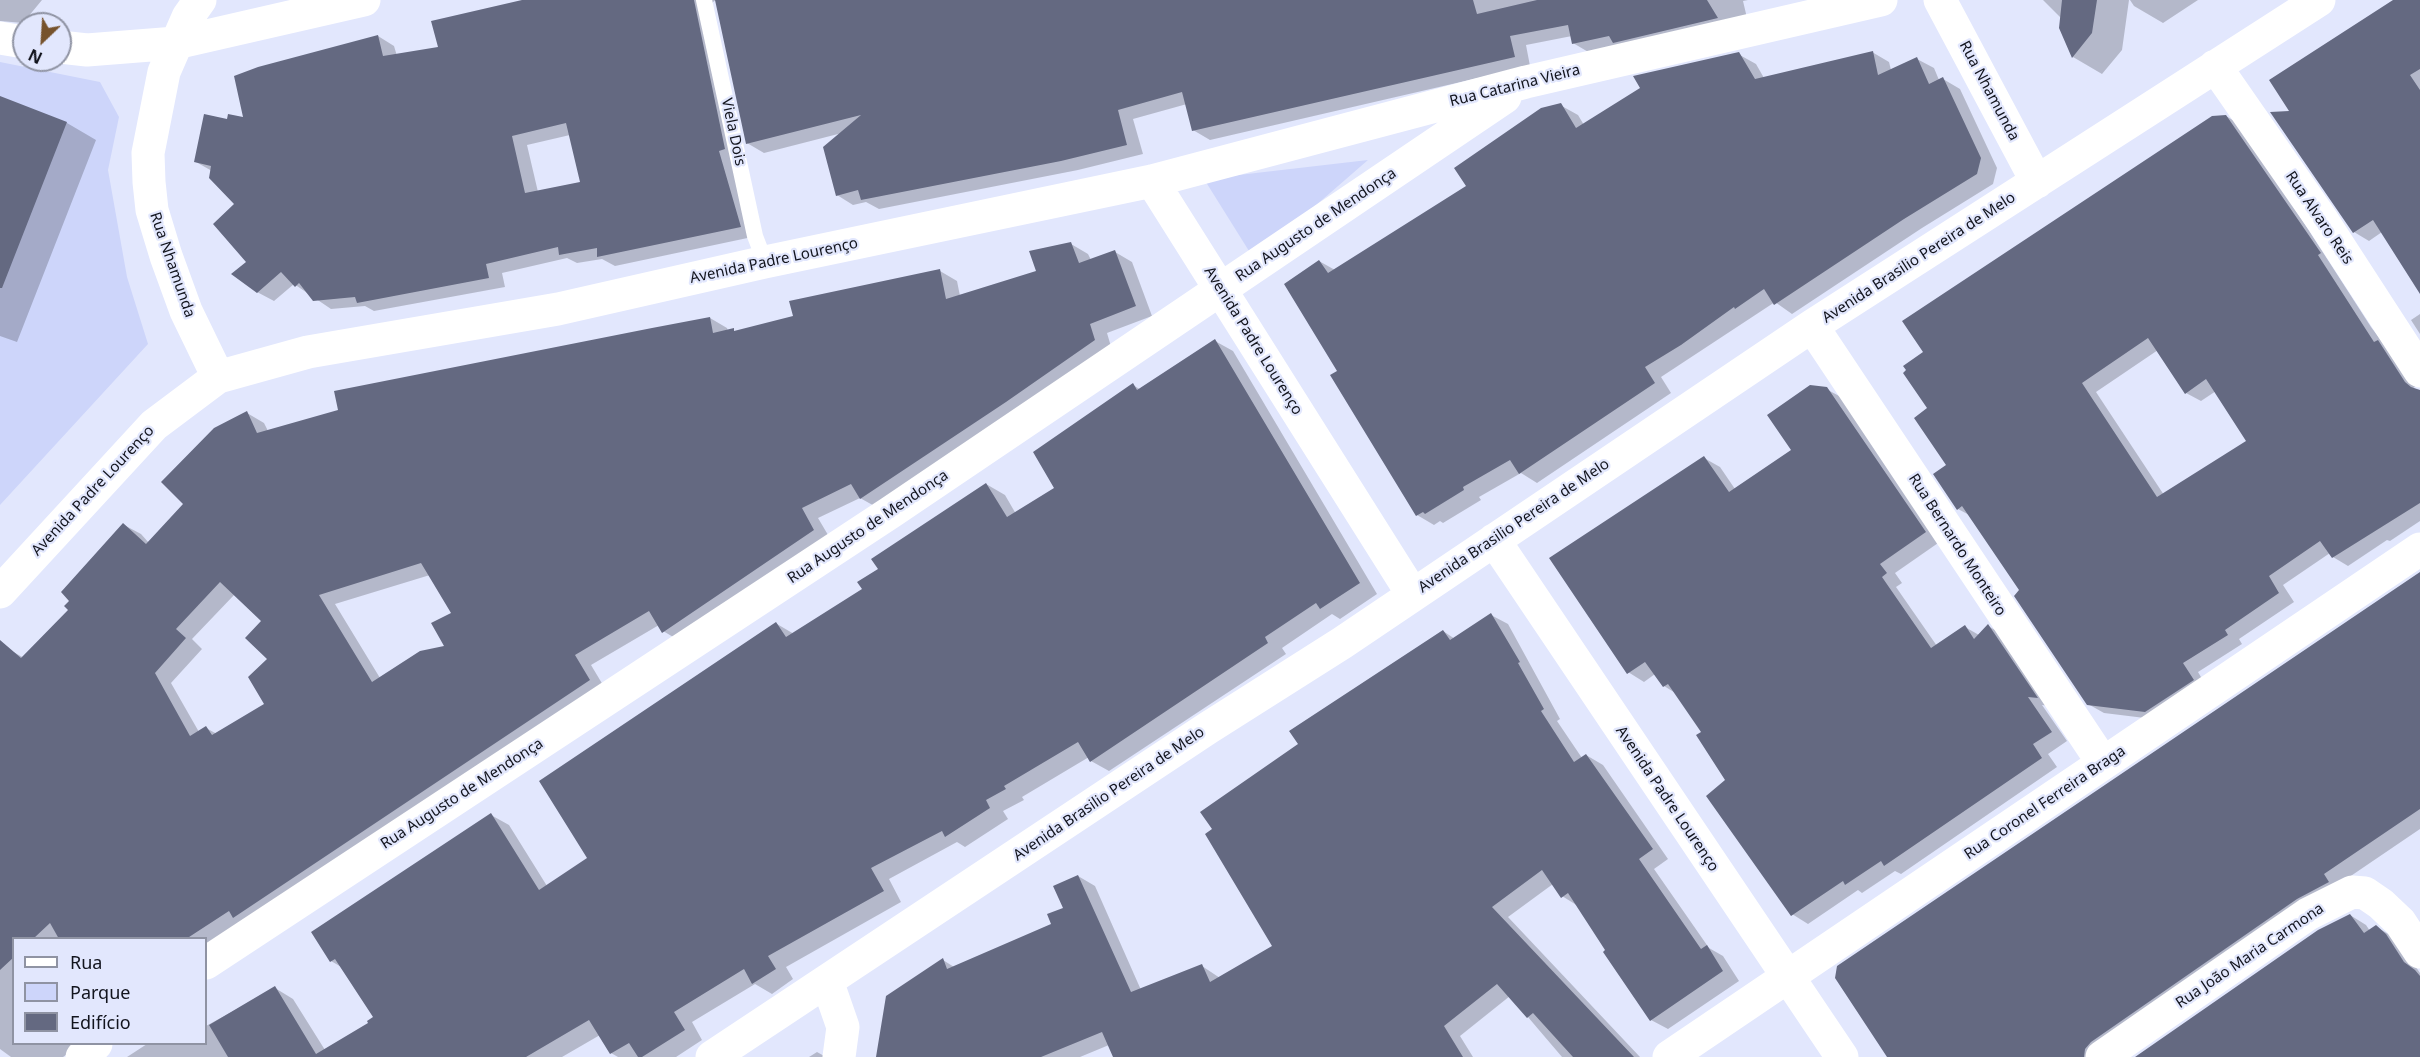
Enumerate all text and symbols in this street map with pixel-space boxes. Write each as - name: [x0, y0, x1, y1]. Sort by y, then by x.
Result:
- north arrow: [12, 12, 72, 72]
- street label: Rua Nhamunda: [1955, 38, 2023, 144]
- text: N: [25, 44, 46, 69]
- street label: Rua Catarina Vieira: [1448, 61, 1582, 111]
- street label: Viela Dois: [717, 97, 749, 167]
- street label: Rua Augusto de Mendonça: [1232, 164, 1400, 286]
- street label: Rua Alvaro Reis: [2281, 168, 2357, 268]
- street label: Avenida Brasilio Pereira de Melo: [1819, 189, 2019, 327]
- street label: Rua Nhamunda: [146, 210, 198, 320]
- street label: Avenida Padre Lourenço: [688, 234, 860, 288]
- street label: Avenida Padre Lourenço: [1200, 264, 1306, 418]
- street label: Avenida Padre Lourenço: [28, 422, 158, 560]
- street label: Avenida Brasilio Pereira de Melo: [1415, 455, 1613, 597]
- street label: Rua Augusto de Mendonça: [784, 466, 952, 588]
- street label: Rua Bernardo Monteiro: [1904, 471, 2010, 619]
- street label: Avenida Brasilio Pereira de Melo: [1010, 723, 1208, 865]
- street label: Avenida Padre Lourenço: [1612, 723, 1722, 875]
- street label: Rua Augusto de Mendonça: [377, 735, 547, 853]
- street label: Rua Coronel Ferreira Braga: [1961, 742, 2129, 864]
- street label: Rua João Maria Carmona: [2173, 900, 2327, 1012]
- legend: [12, 937, 207, 1045]
- text: Rua: [70, 950, 102, 974]
- text: Parque: [70, 980, 130, 1004]
- text: Edifício: [70, 1010, 131, 1034]

